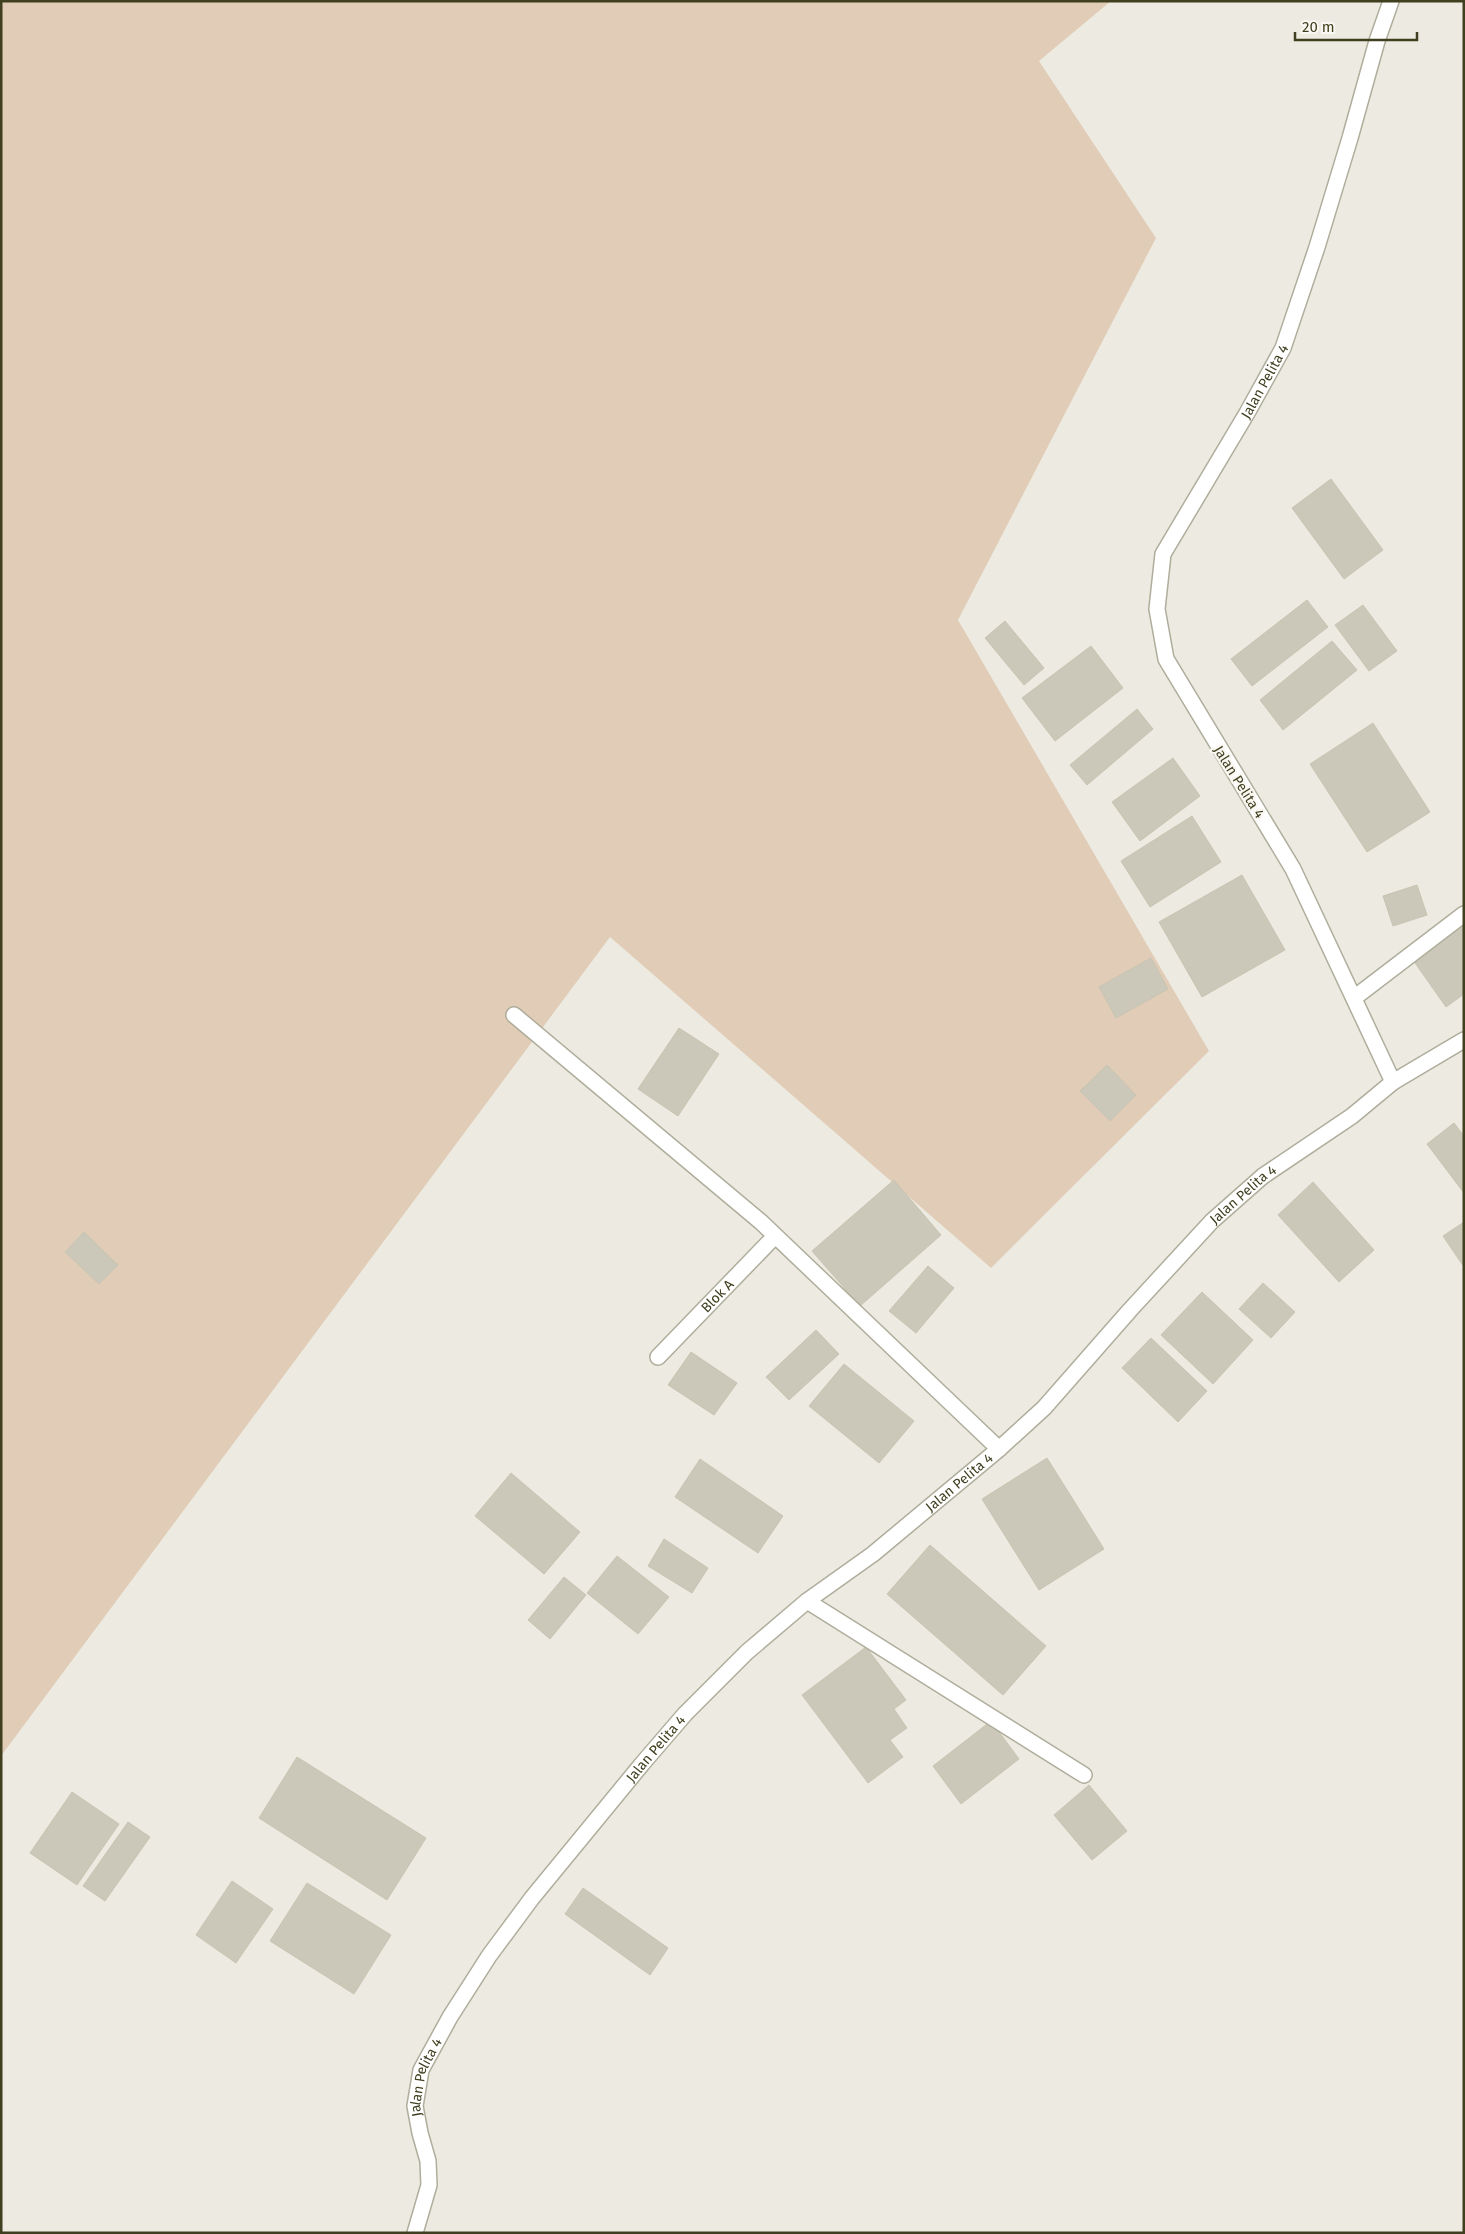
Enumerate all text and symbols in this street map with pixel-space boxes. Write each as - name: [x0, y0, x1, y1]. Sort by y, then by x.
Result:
- scale bar: [1295, 10, 1418, 42]
- text: 20 m: [1302, 18, 1335, 36]
- street label: Jalan Pelita 4: [1237, 341, 1292, 422]
- street label: Jalan Pelita 4: [1210, 743, 1268, 822]
- street label: Jalan Pelita 4: [1206, 1161, 1280, 1228]
- street label: Blok A: [697, 1276, 737, 1316]
- street label: Jalan Pelita 4: [922, 1449, 997, 1515]
- street label: Jalan Pelita 4: [622, 1711, 689, 1785]
- street label: Jalan Pelita 4: [406, 2035, 446, 2118]

